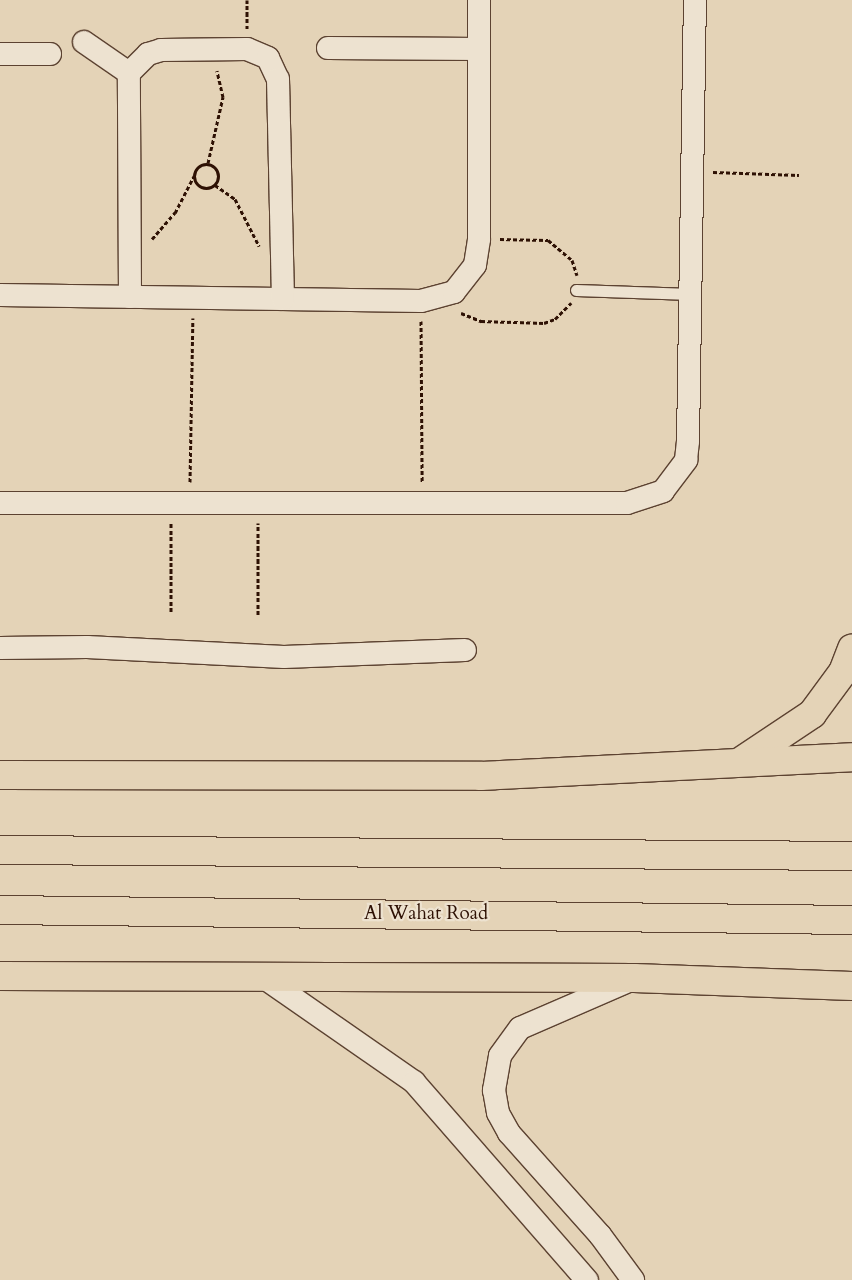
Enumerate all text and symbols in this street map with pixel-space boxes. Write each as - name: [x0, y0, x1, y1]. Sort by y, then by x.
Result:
- street label: Al Wahat Road: [364, 903, 488, 925]

